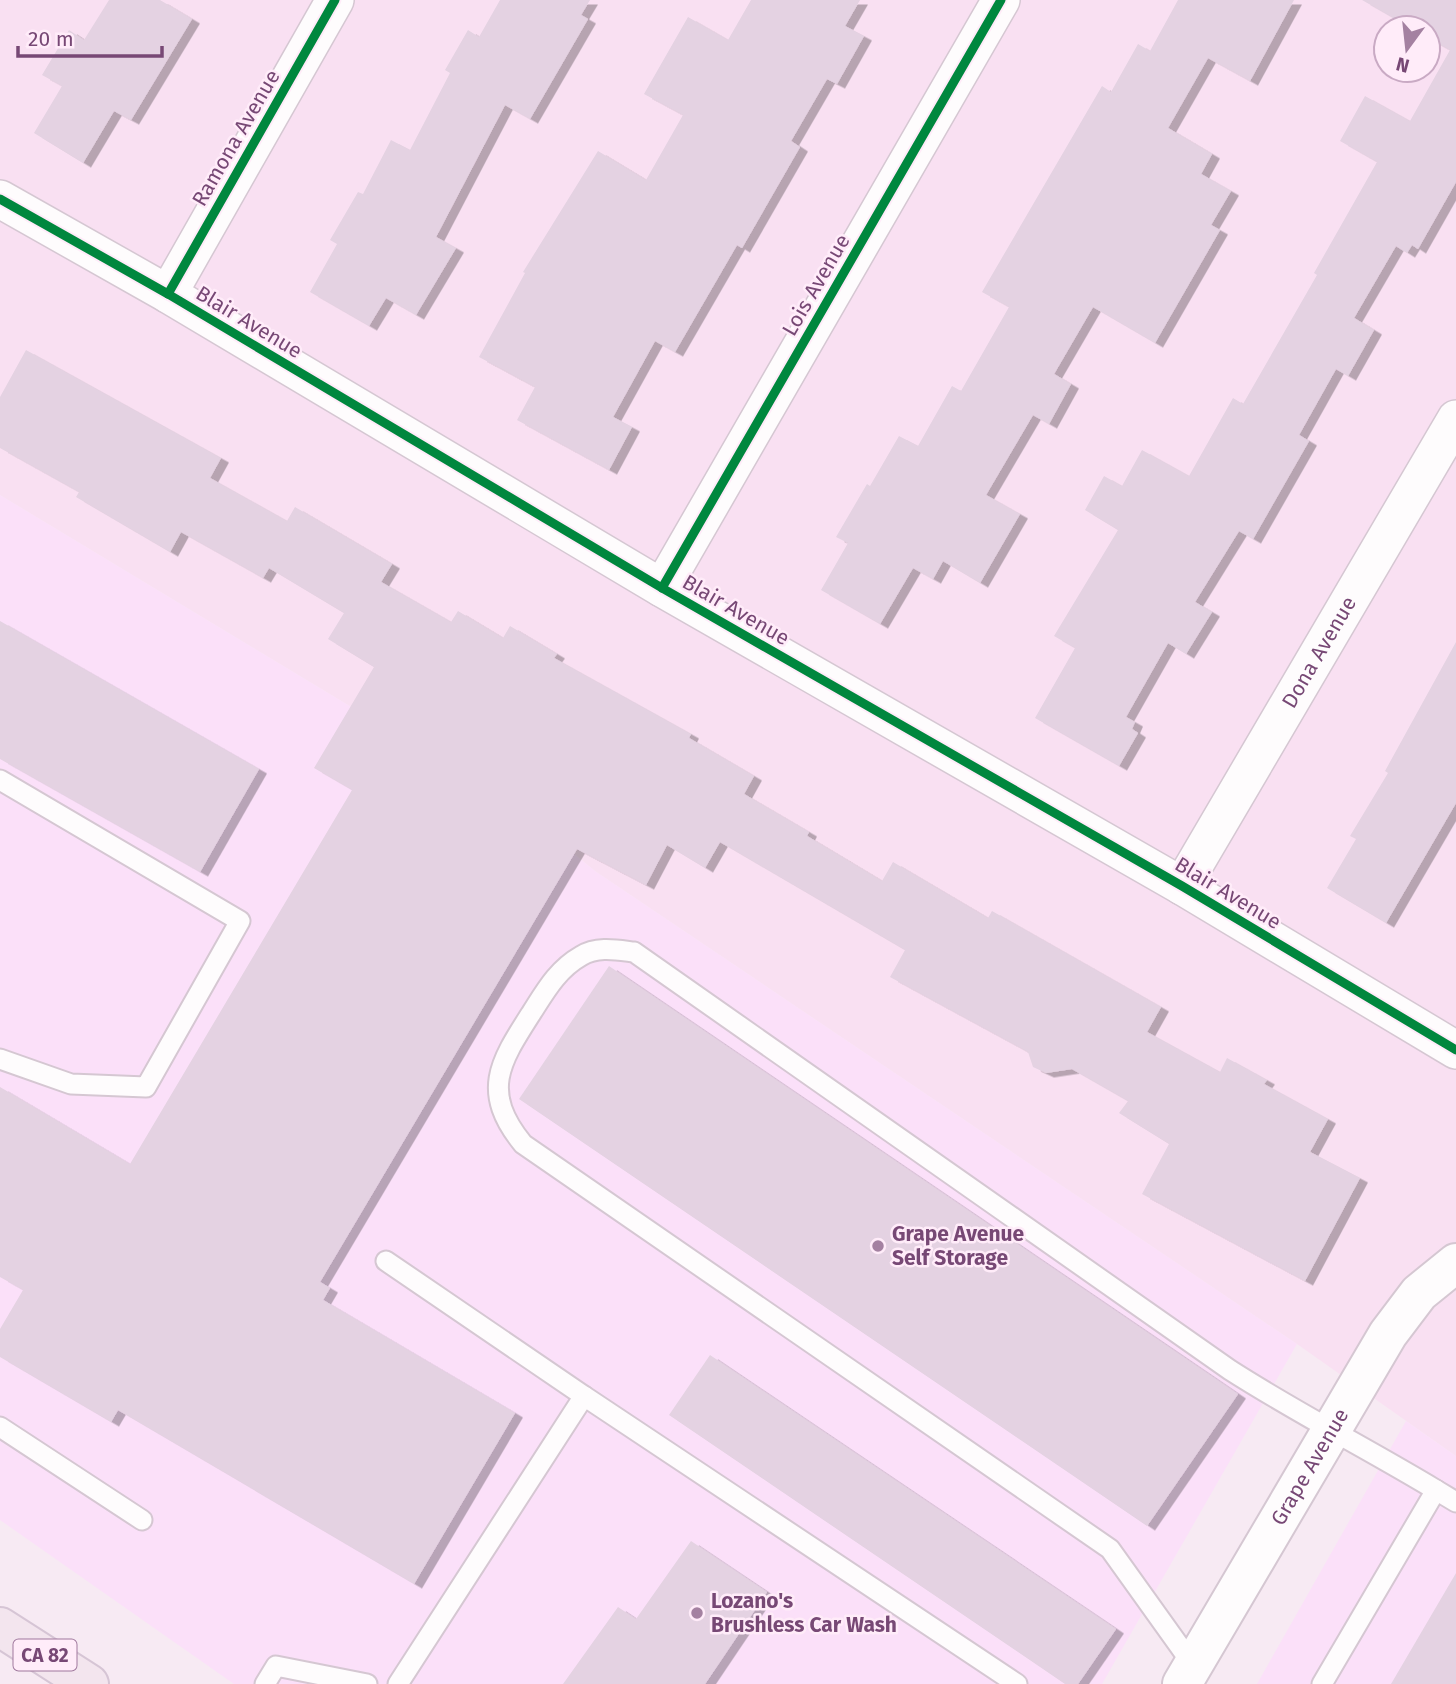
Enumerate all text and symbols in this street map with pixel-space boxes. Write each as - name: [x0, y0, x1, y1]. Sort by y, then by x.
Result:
- scale bar: [18, 14, 161, 58]
- north arrow: [1372, 14, 1442, 84]
- text: 20 m: [28, 26, 74, 52]
- text: N: [1394, 52, 1412, 78]
- street label: Ramona Avenue: [186, 65, 286, 211]
- street label: Lois Avenue: [776, 229, 856, 341]
- street label: Blair Avenue: [191, 280, 307, 364]
- street label: Blair Avenue: [678, 569, 794, 651]
- street label: Dona Avenue: [1276, 592, 1362, 713]
- street label: Blair Avenue: [1170, 851, 1286, 935]
- place label: Grape Avenue Self Storage: [892, 1221, 1025, 1271]
- marker: Grape Avenue Self Storage: [870, 1238, 886, 1254]
- street label: Grape Avenue: [1265, 1404, 1354, 1530]
- place label: Lozano's Brushless Car Wash: [711, 1588, 897, 1638]
- marker: Lozano's Brushless Car Wash: [689, 1605, 705, 1621]
- road number: CA 82: [14, 1639, 76, 1670]

